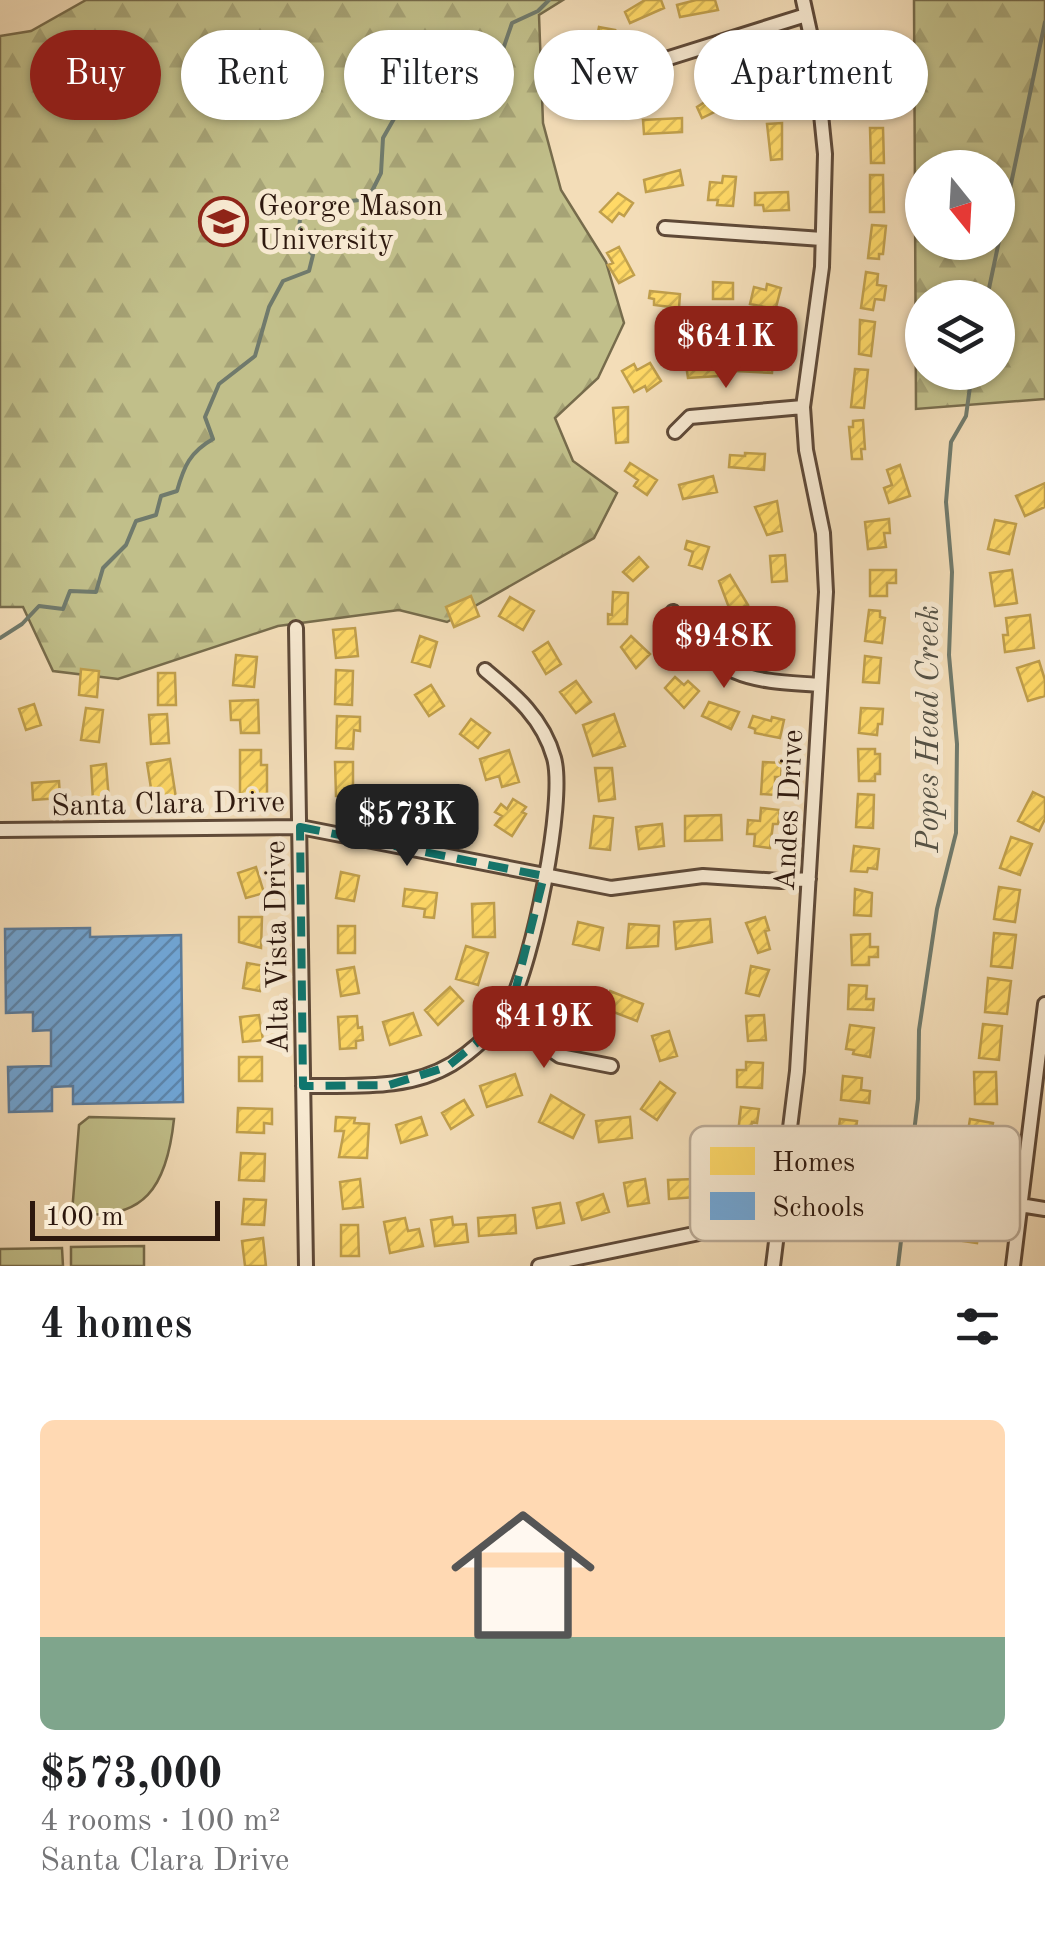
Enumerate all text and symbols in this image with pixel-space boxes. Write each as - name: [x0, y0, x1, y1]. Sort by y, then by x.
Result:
- chip: Buy: [30, 30, 161, 120]
- chip: Rent: [181, 30, 324, 120]
- chip: Filters: [344, 30, 514, 120]
- chip: New: [534, 30, 674, 120]
- chip: Apartment: [694, 30, 928, 120]
- north arrow: [905, 150, 1015, 260]
- map controls: [905, 150, 1015, 390]
- place label: George Mason University: [258, 192, 443, 256]
- school or university icon: George Mason University: [197, 196, 249, 248]
- button: layers: [905, 280, 1015, 390]
- pin: $641K: [656, 306, 796, 391]
- text: $641K: [677, 322, 775, 354]
- water label: Popes Head Creek: [914, 605, 946, 854]
- pin: $948K: [654, 606, 794, 691]
- text: $948K: [675, 622, 773, 654]
- street label: Andes Drive: [771, 728, 809, 892]
- pin: $573K: [337, 784, 477, 869]
- street label: Santa Clara Drive: [51, 788, 285, 822]
- text: $573K: [358, 800, 456, 832]
- street label: Alta Vista Drive: [261, 840, 295, 1054]
- pin: $419K: [474, 986, 614, 1071]
- text: $419K: [495, 1002, 593, 1034]
- legend: [690, 1126, 1020, 1241]
- text: Homes: [772, 1150, 855, 1178]
- text: Schools: [772, 1195, 864, 1223]
- scale bar: [30, 1196, 220, 1240]
- text: 100 m: [45, 1204, 124, 1232]
- icon: filters: [950, 1299, 1005, 1354]
- text: 4 homes: [40, 1305, 192, 1347]
- icon: home: [433, 1485, 613, 1665]
- text: $573,000: [40, 1755, 222, 1797]
- text: 4 rooms · 100 m²: [40, 1806, 281, 1838]
- text: Santa Clara Drive: [40, 1846, 290, 1878]

